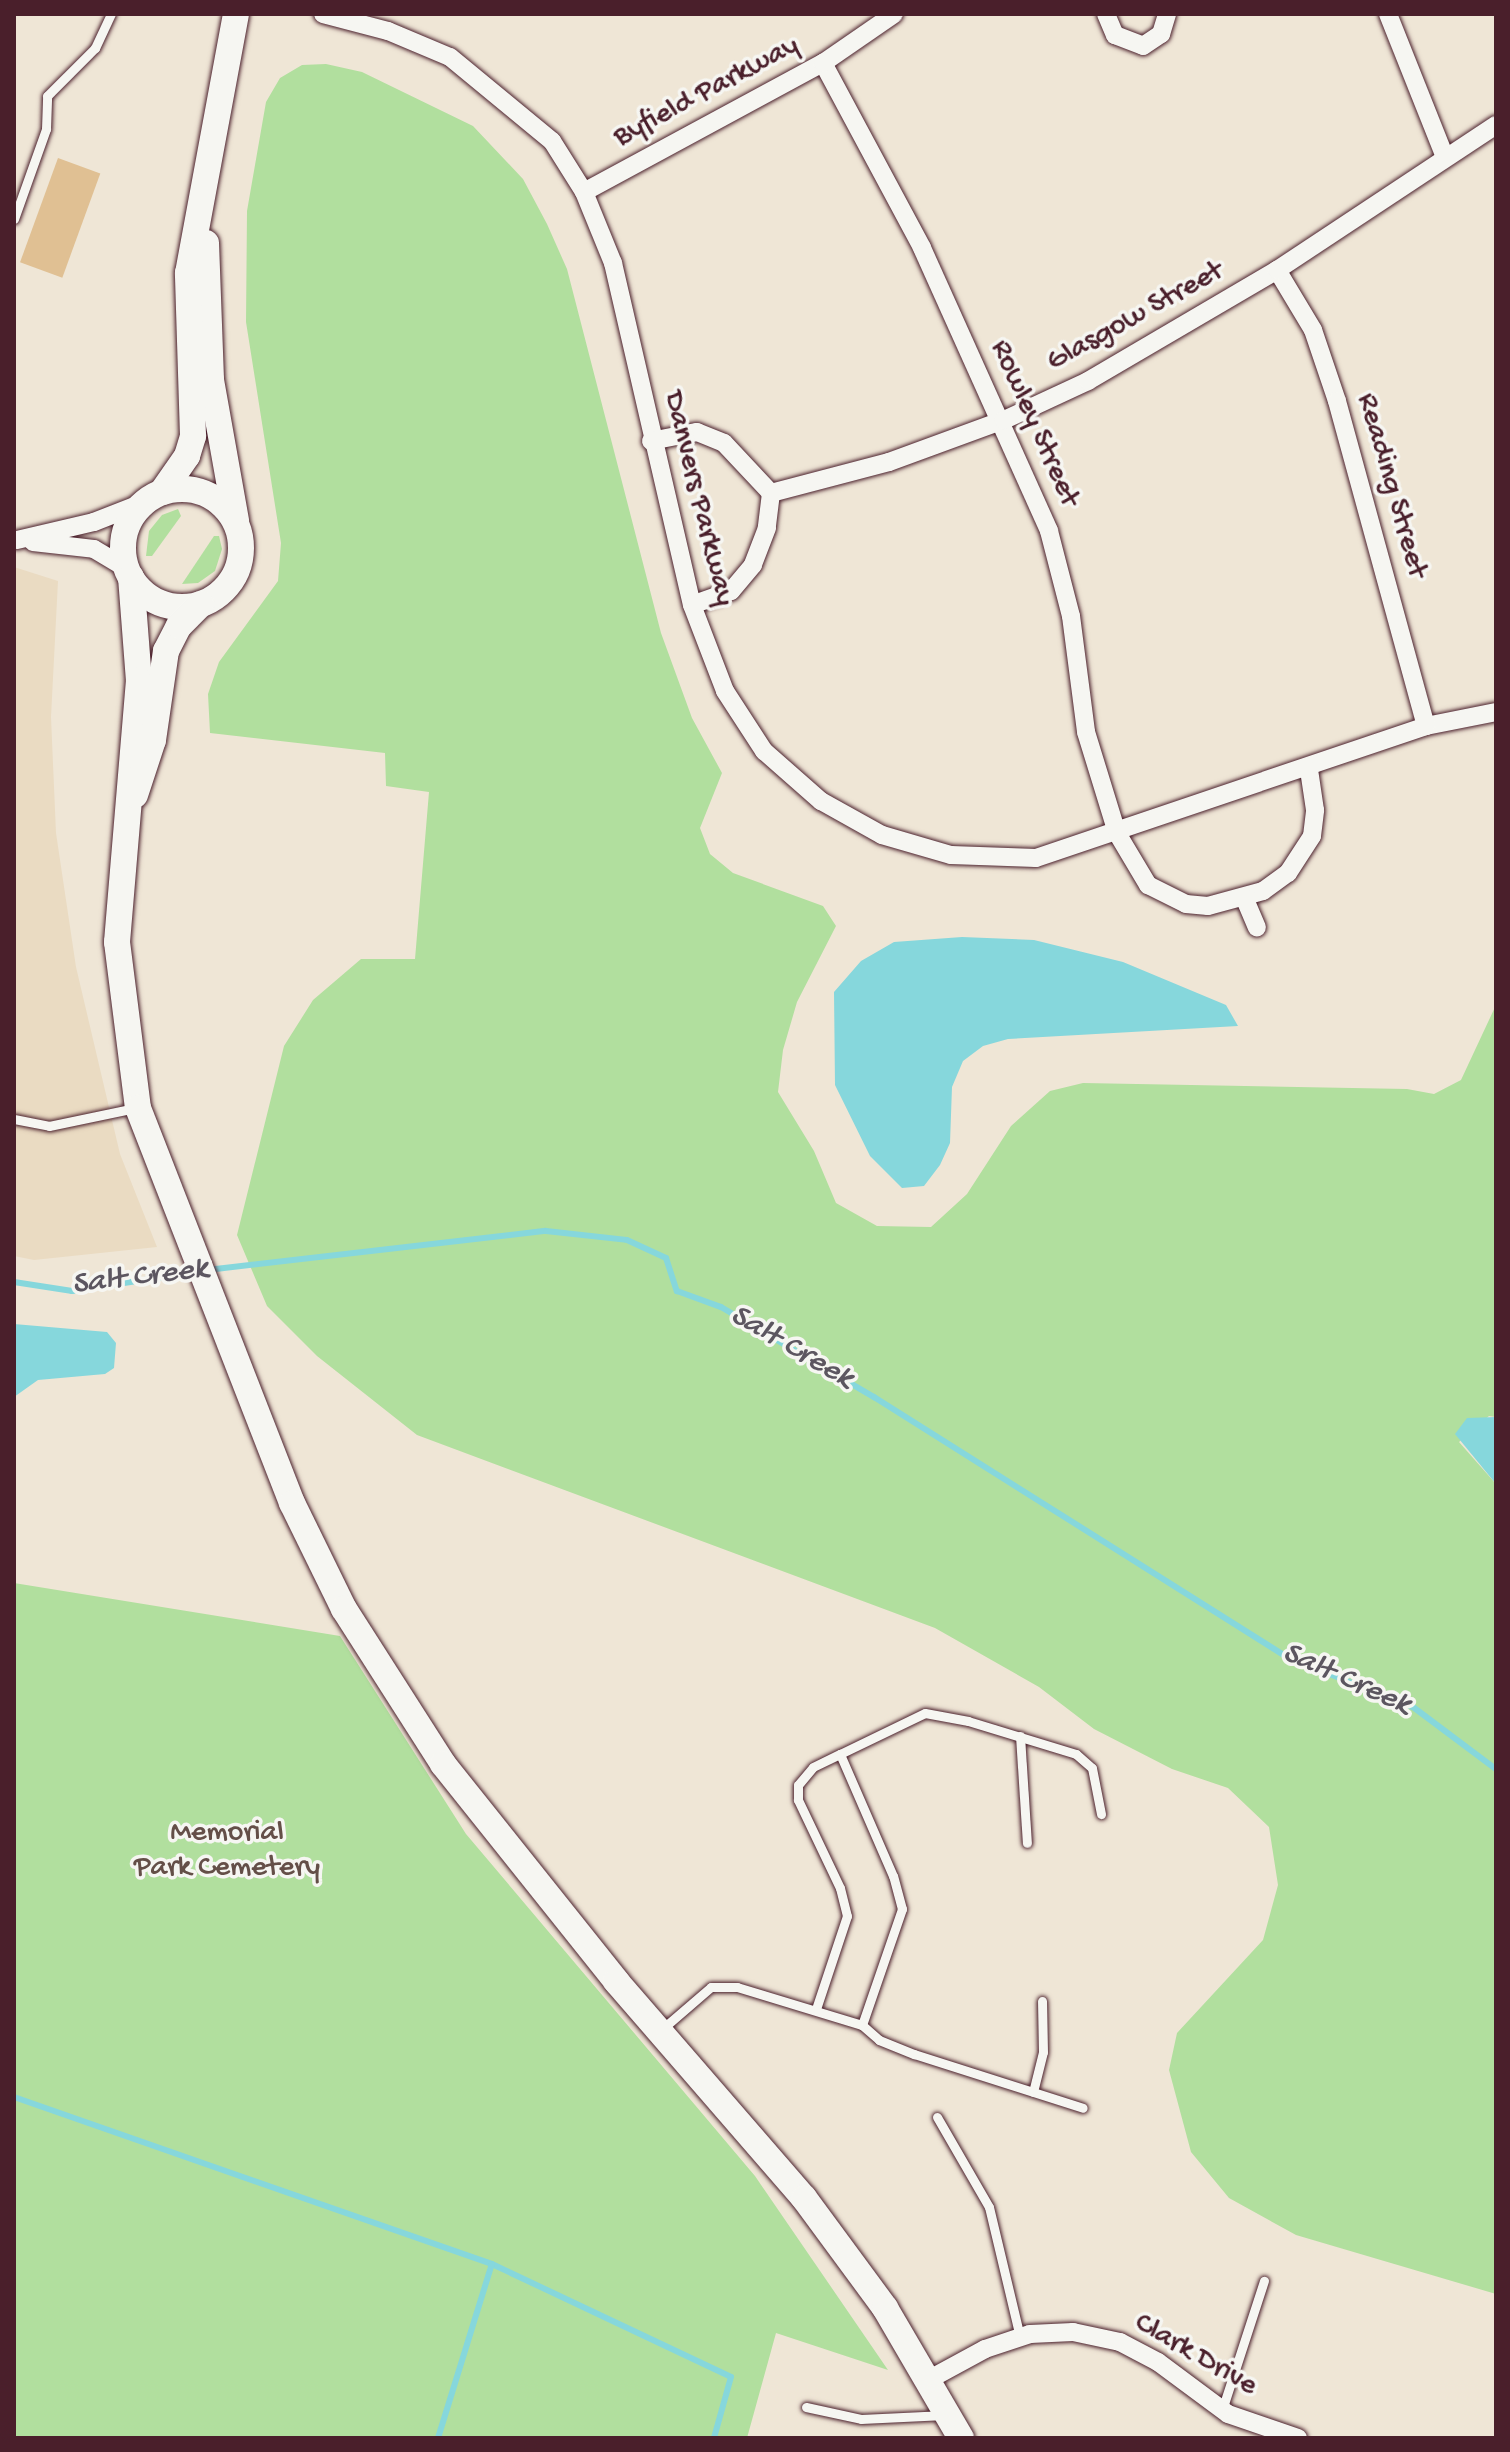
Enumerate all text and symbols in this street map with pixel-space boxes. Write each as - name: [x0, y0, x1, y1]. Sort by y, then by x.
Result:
- street label: Byfield Parkway: [608, 29, 806, 157]
- street label: Glasgow Street: [1041, 255, 1231, 381]
- street label: Rowley Street: [980, 335, 1086, 513]
- street label: Danvers Parkway: [653, 388, 741, 610]
- street label: Reading Street: [1346, 390, 1434, 582]
- water label: Salt Creek: [70, 1251, 210, 1305]
- water label: Salt Creek: [722, 1297, 860, 1399]
- water label: Salt Creek: [1276, 1635, 1416, 1725]
- park label: Memorial Park Cemetery: [134, 1816, 320, 1886]
- street label: Clark Drive: [1127, 2306, 1263, 2406]

